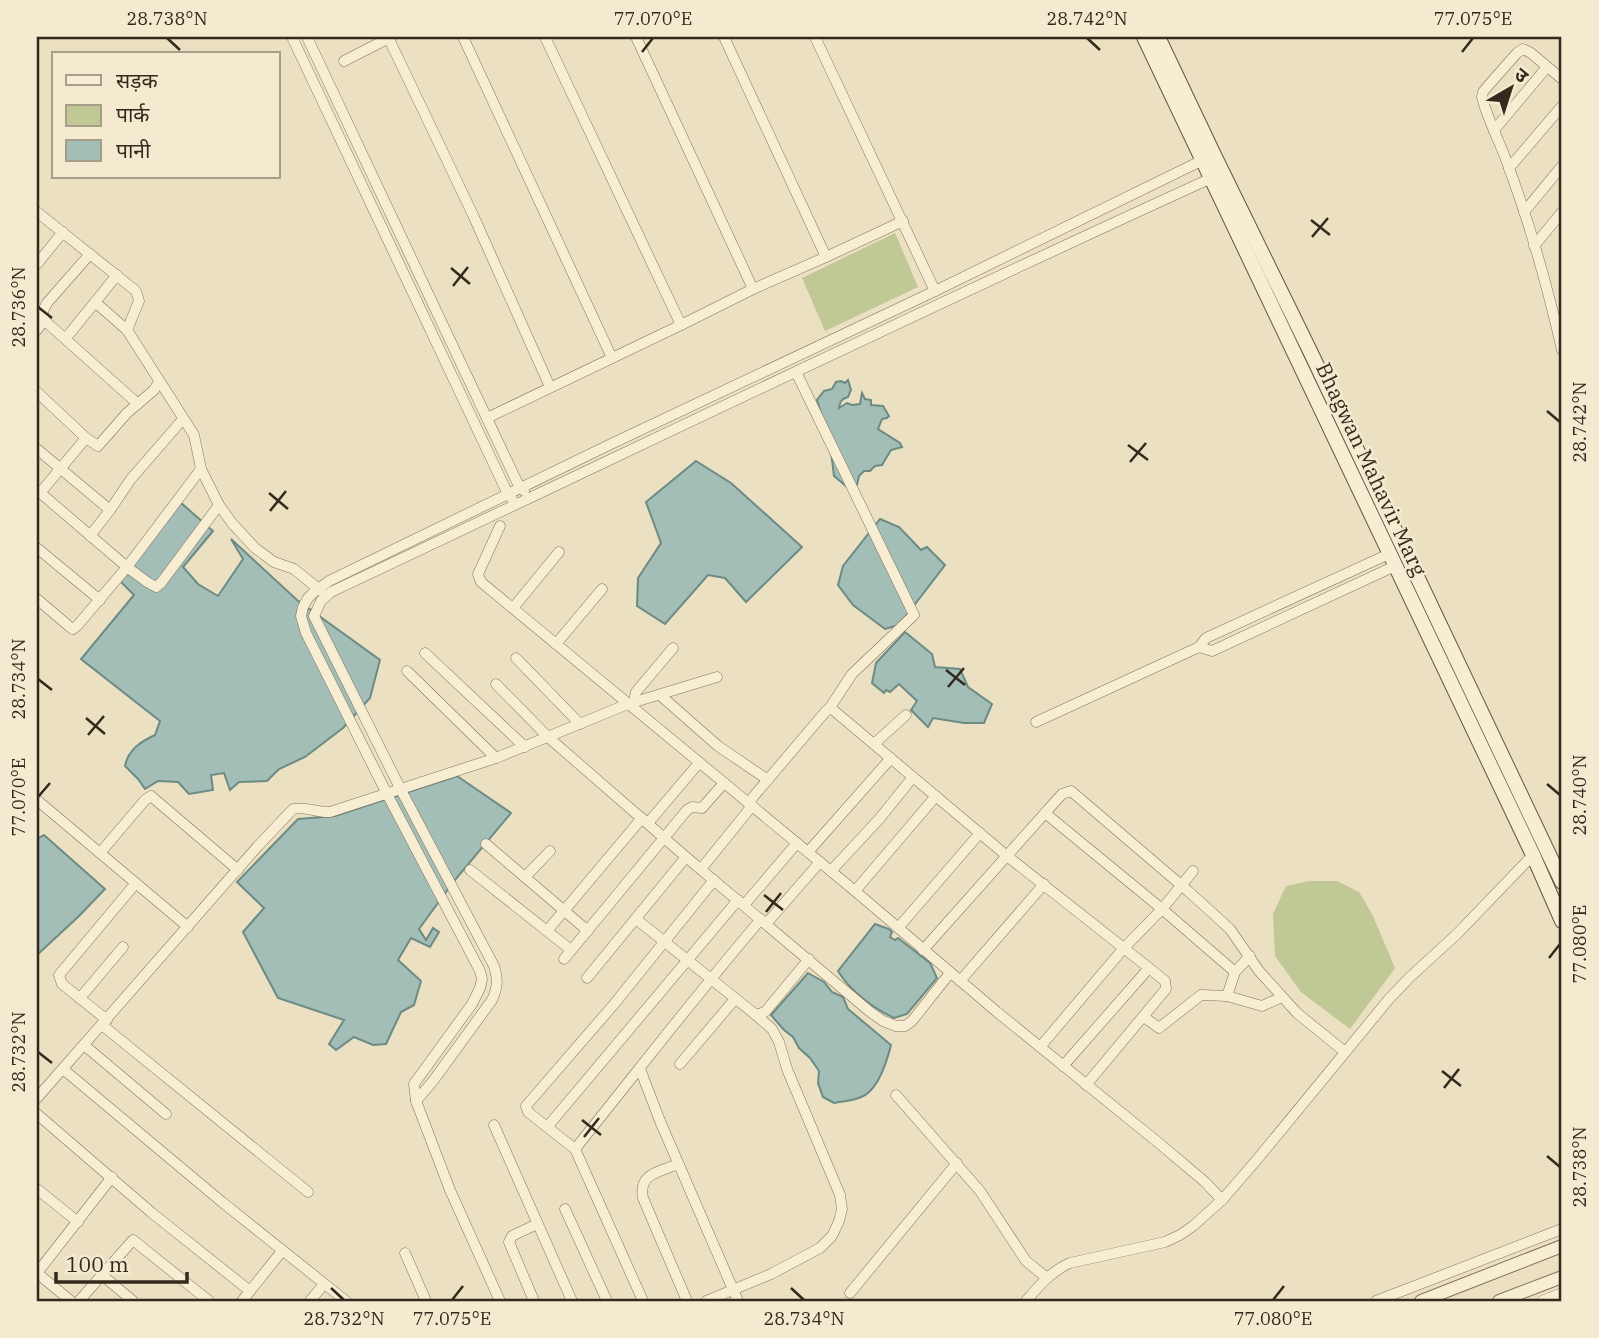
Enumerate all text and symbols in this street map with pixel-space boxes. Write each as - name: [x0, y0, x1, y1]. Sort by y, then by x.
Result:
- text: 28.738°N: [126, 7, 208, 30]
- text: 77.070°E: [614, 7, 692, 30]
- text: 28.742°N: [1046, 7, 1128, 30]
- text: 77.075°E: [1434, 7, 1512, 30]
- legend: [52, 52, 280, 178]
- north arrow: [1476, 52, 1546, 122]
- text: उ: [1510, 62, 1534, 88]
- text: सड़क: [116, 66, 158, 94]
- text: पार्क: [116, 100, 150, 128]
- text: पानी: [116, 136, 151, 164]
- text: 28.736°N: [7, 266, 30, 348]
- street label: Bhagwan Mahavir Marg: [1310, 358, 1434, 581]
- text: 28.742°N: [1568, 381, 1591, 463]
- text: 28.734°N: [7, 638, 30, 720]
- text: 28.740°N: [1568, 754, 1591, 836]
- text: 77.070°E: [7, 758, 30, 836]
- text: 77.080°E: [1568, 905, 1591, 983]
- text: 28.732°N: [7, 1011, 30, 1093]
- text: 28.738°N: [1568, 1126, 1591, 1208]
- scale bar: [56, 1240, 187, 1284]
- text: 100 m: [66, 1250, 129, 1278]
- text: 28.732°N: [303, 1307, 385, 1330]
- text: 77.075°E: [413, 1307, 491, 1330]
- text: 28.734°N: [763, 1307, 845, 1330]
- text: 77.080°E: [1234, 1307, 1312, 1330]

